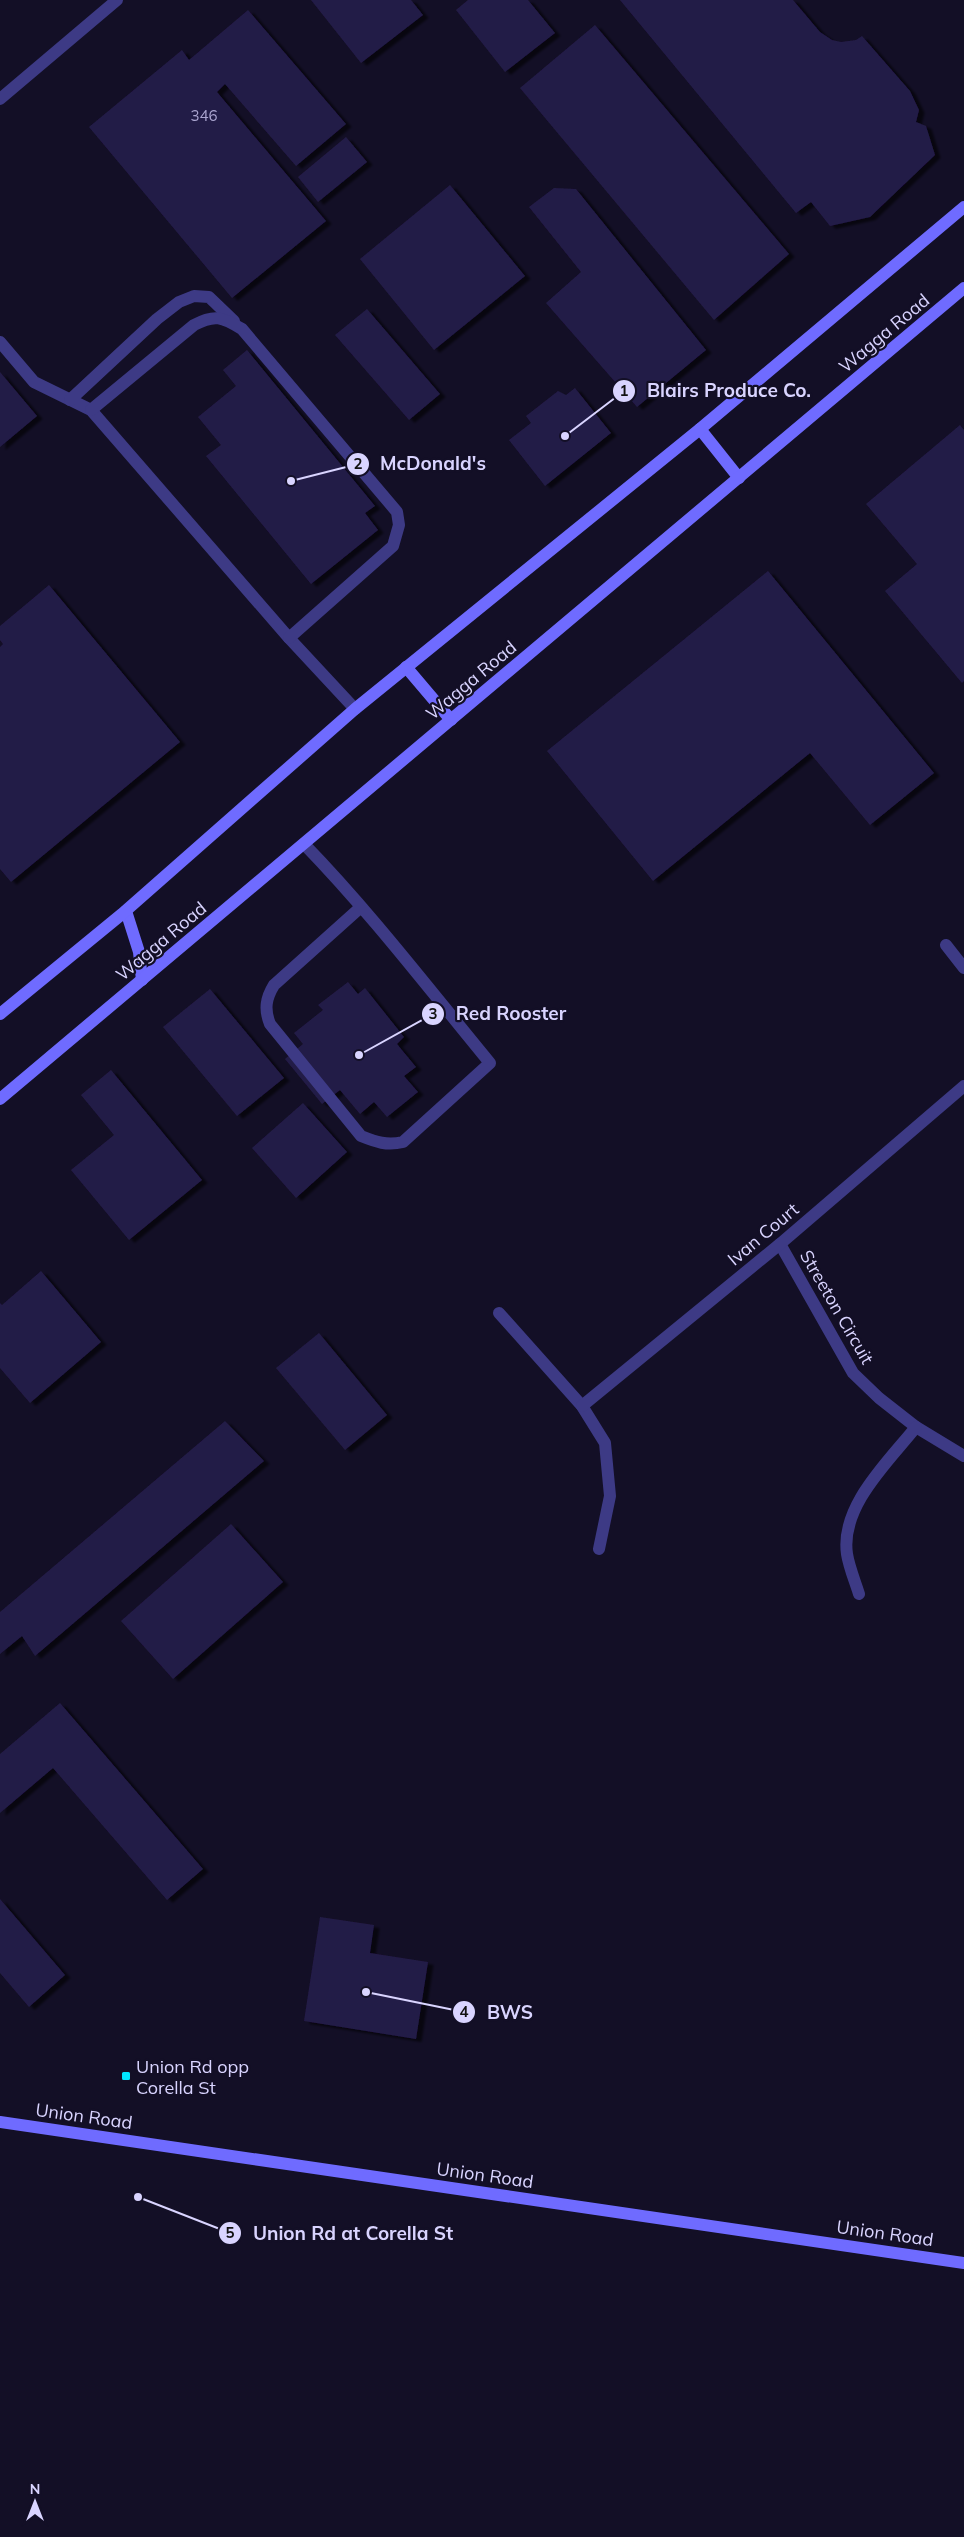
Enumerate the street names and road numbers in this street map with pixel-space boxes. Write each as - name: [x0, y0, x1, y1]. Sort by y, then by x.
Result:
- street label: Wagga Road: [834, 288, 934, 378]
- street label: Wagga Road: [421, 635, 521, 725]
- street label: Wagga Road: [111, 896, 211, 986]
- street label: Ivan Court: [723, 1198, 803, 1270]
- street label: Streeton Circuit: [795, 1246, 879, 1368]
- street label: Union Road: [34, 2098, 134, 2134]
- street label: Union Road: [435, 2157, 535, 2193]
- street label: Union Road: [835, 2215, 935, 2251]

